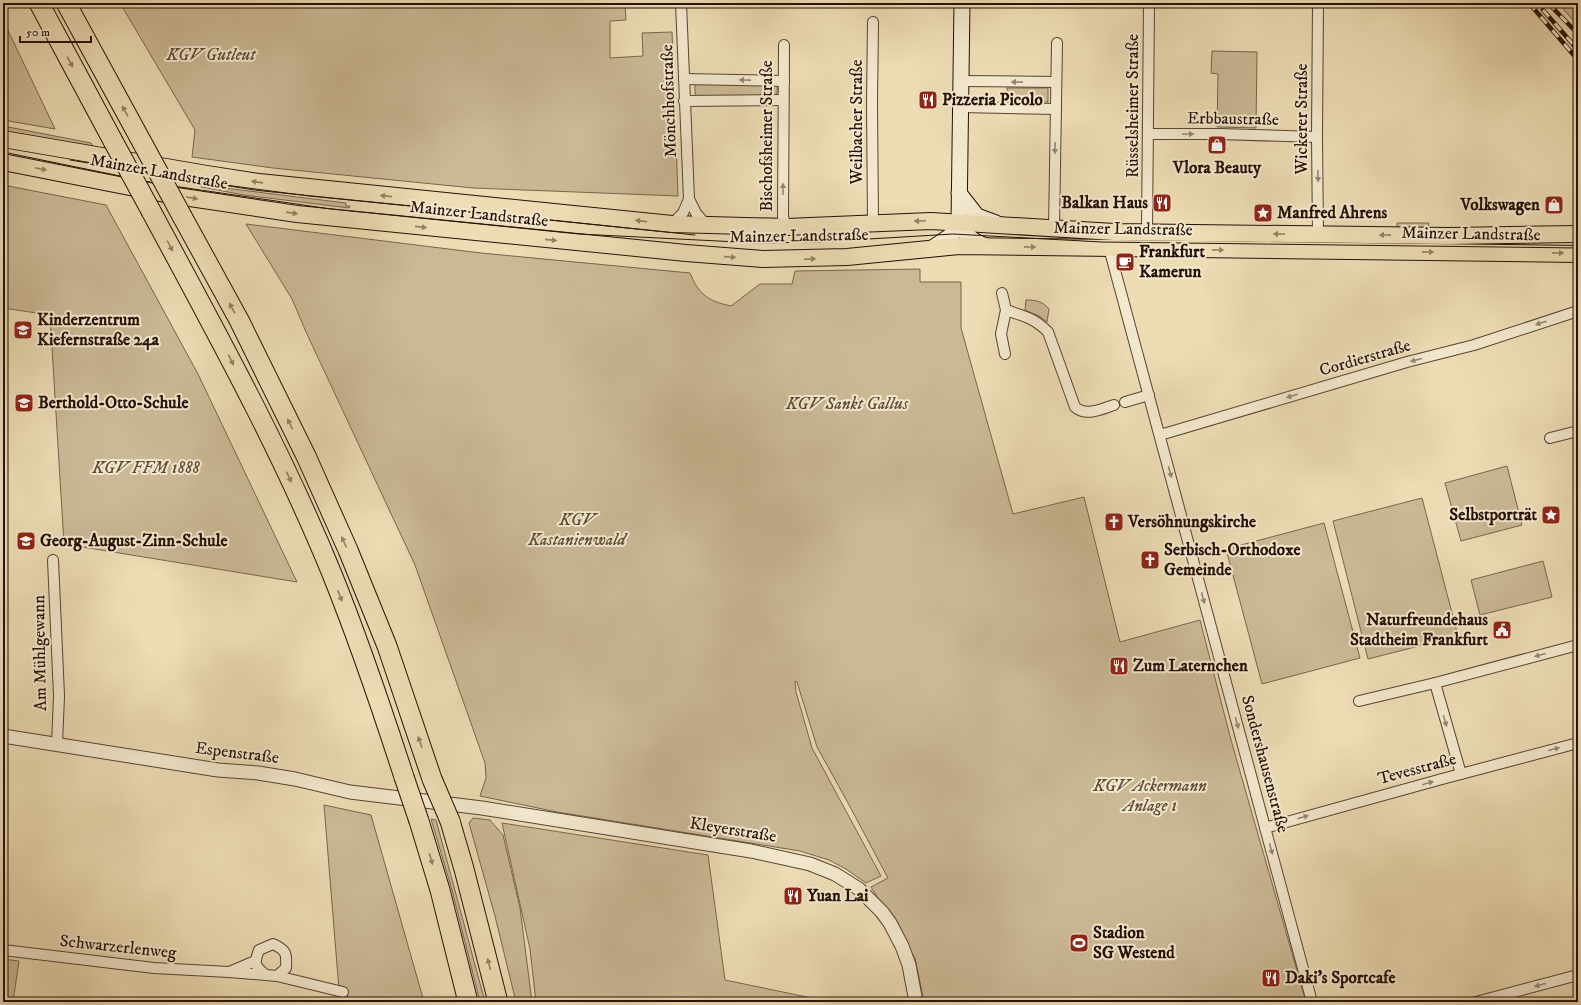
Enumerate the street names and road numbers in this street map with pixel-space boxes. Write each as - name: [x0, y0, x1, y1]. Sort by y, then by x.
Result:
- street label: Rüsselsheimer Straße: [1122, 34, 1144, 178]
- street label: Mönchhofstraße: [656, 44, 682, 158]
- street label: Bischofsheimer Straße: [756, 60, 778, 212]
- street label: Weilbacher Straße: [846, 60, 868, 185]
- street label: Wickerer Straße: [1291, 63, 1313, 176]
- street label: Erbbaustraße: [1187, 107, 1279, 131]
- street label: Mainzer Landstraße: [89, 149, 229, 195]
- street label: Mainzer Landstraße: [409, 196, 549, 232]
- street label: Mainzer Landstraße: [1053, 217, 1193, 241]
- street label: Mainzer Landstraße: [1401, 222, 1541, 246]
- street label: Mainzer Landstraße: [729, 224, 869, 248]
- street label: Cordierstraße: [1317, 334, 1413, 382]
- street label: Am Mühlgewann: [28, 595, 52, 711]
- street label: Sondershausenstraße: [1236, 693, 1294, 835]
- street label: Espenstraße: [194, 737, 280, 769]
- street label: Tevesstraße: [1375, 748, 1459, 790]
- street label: Kleyerstraße: [688, 812, 778, 848]
- street label: Schwarzerlenweg: [59, 930, 178, 964]

